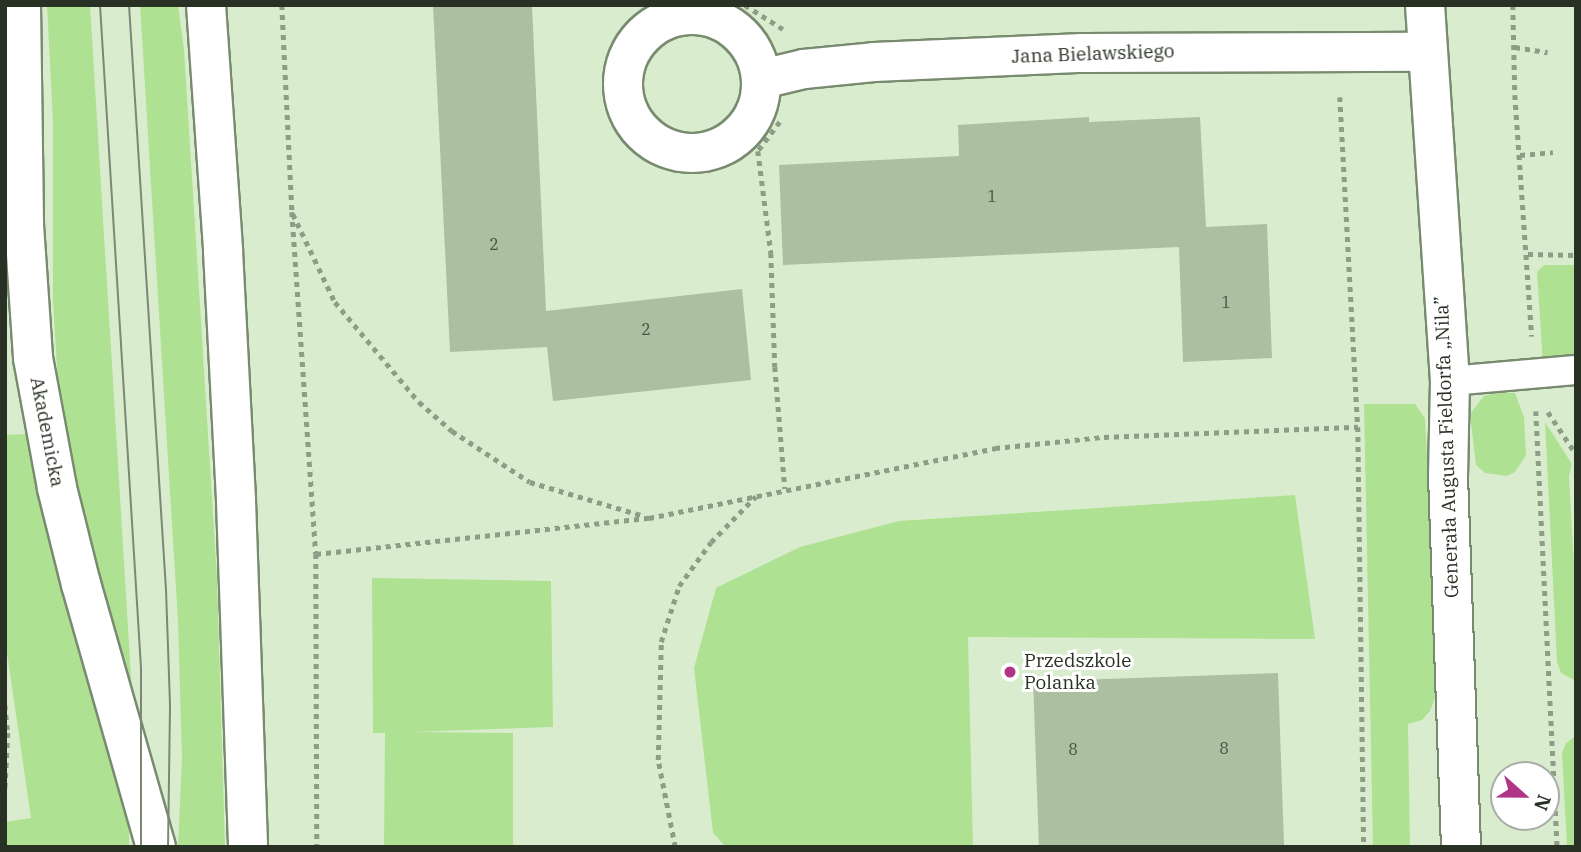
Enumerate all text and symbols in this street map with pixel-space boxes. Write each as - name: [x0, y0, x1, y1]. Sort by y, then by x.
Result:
- street label: Jana Bielawskiego: [1011, 40, 1175, 68]
- house number: 1: [987, 186, 997, 206]
- house number: 2: [489, 234, 499, 254]
- house number: 1: [1221, 292, 1231, 312]
- street label: Generała Augusta Fieldorfa „Nila”: [1430, 296, 1464, 598]
- house number: 2: [641, 319, 651, 339]
- street label: Akademicka: [25, 375, 69, 489]
- place label: Przedszkole Polanka: [1024, 650, 1131, 694]
- marker: Przedszkole Polanka: [1002, 664, 1018, 680]
- house number: 8: [1219, 738, 1229, 758]
- house number: 8: [1068, 739, 1078, 759]
- north arrow: [1490, 761, 1560, 831]
- text: N: [1529, 791, 1557, 814]

